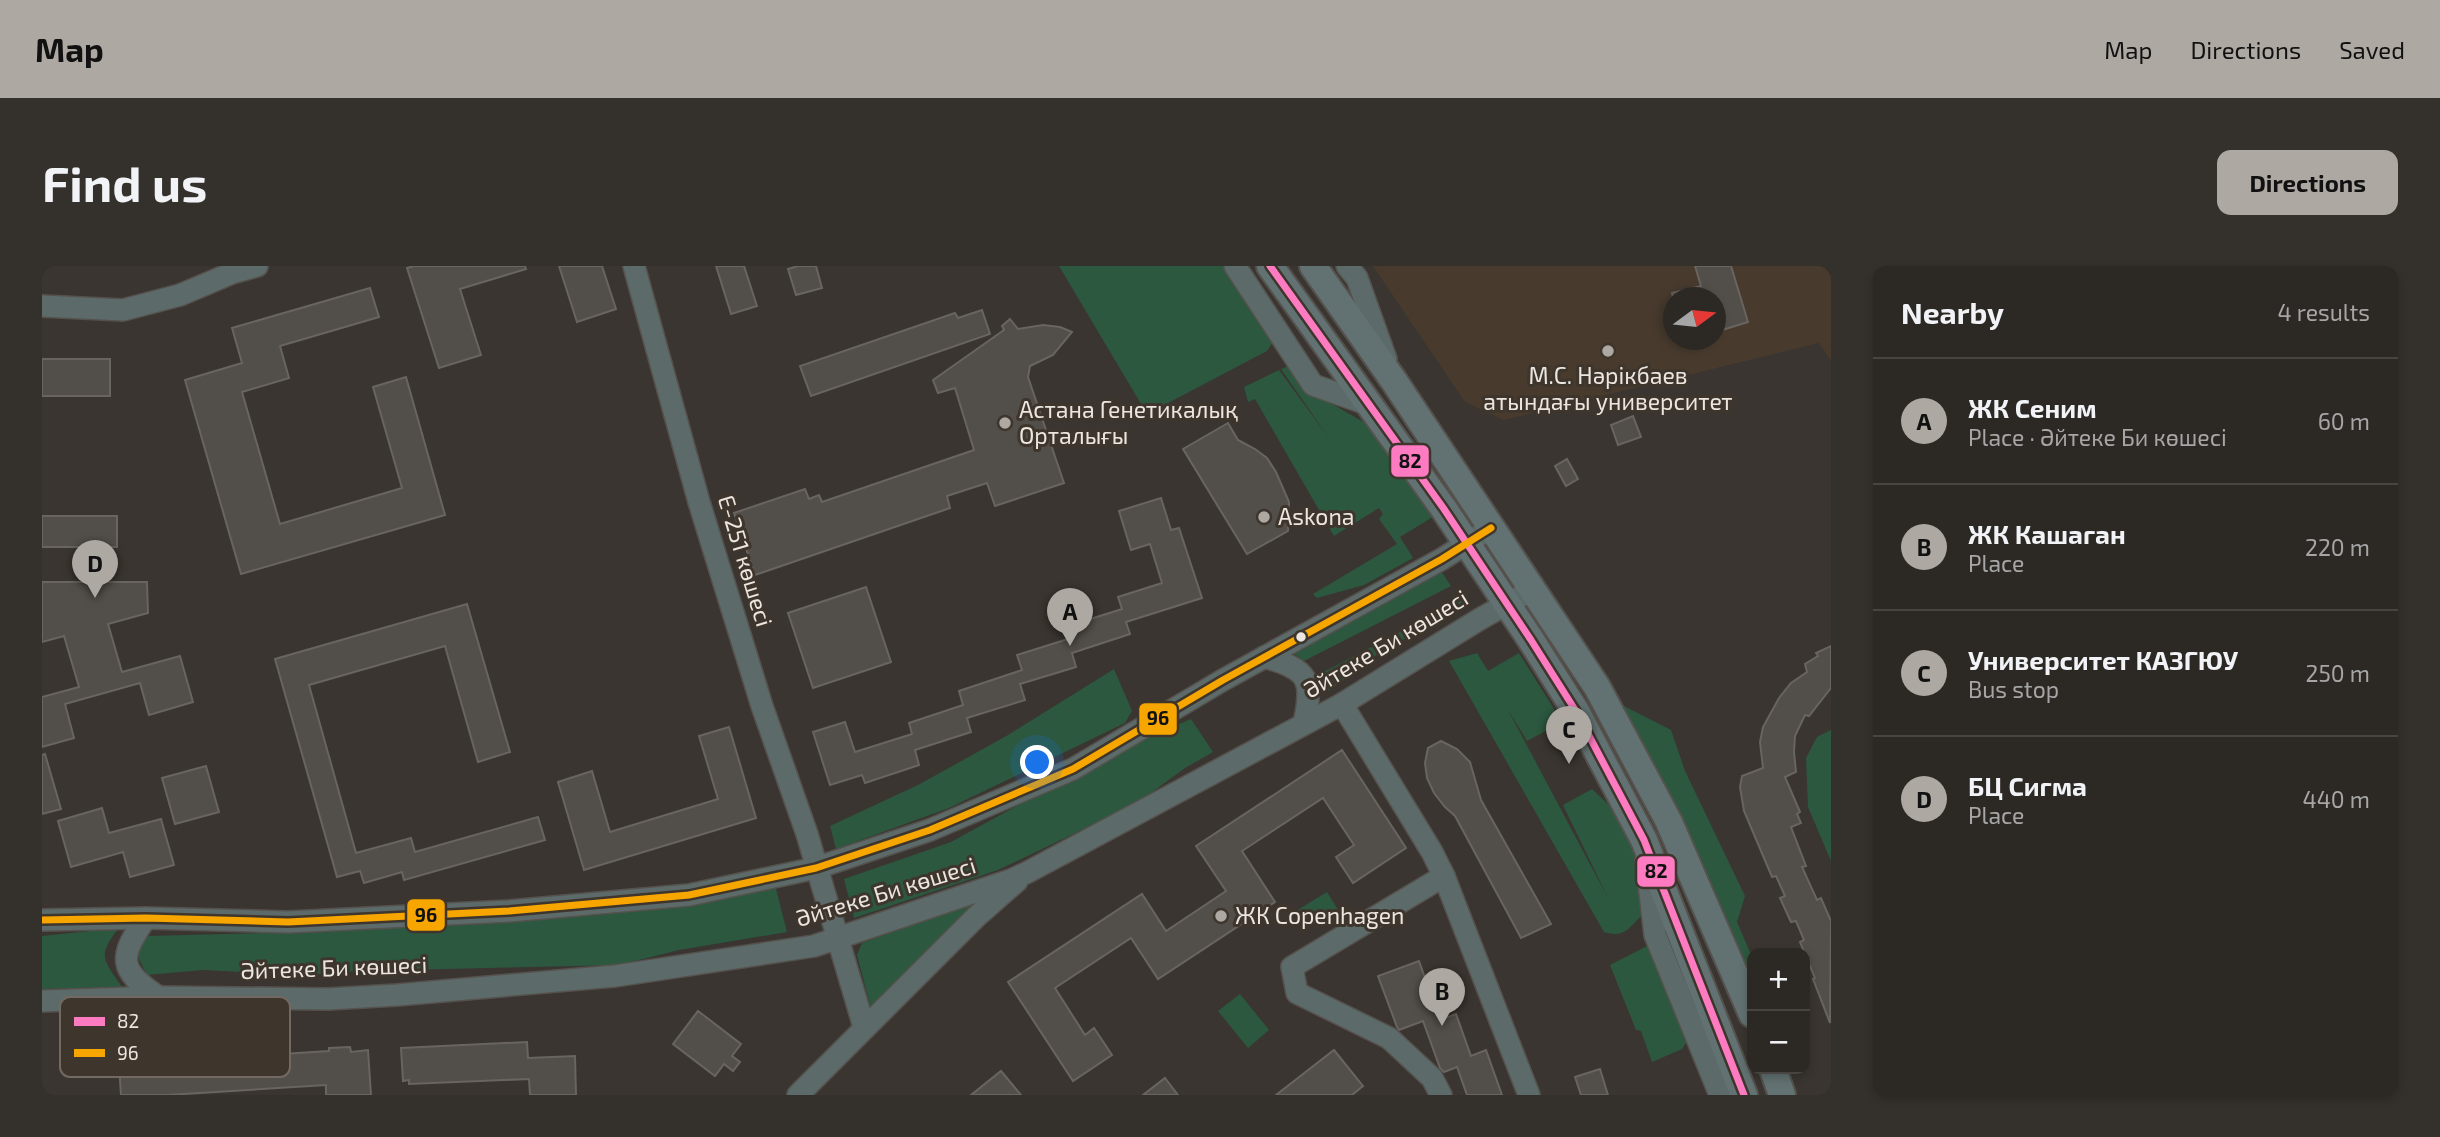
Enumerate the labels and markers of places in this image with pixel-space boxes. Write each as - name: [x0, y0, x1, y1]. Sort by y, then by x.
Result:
- marker: М.С. Нәрікбаев атындағы университет: [1600, 343, 1616, 359]
- place label: М.С. Нәрікбаев атындағы университет: [1483, 361, 1733, 416]
- place label: Астана Генетикалық Орталығы: [1019, 395, 1238, 449]
- marker: Астана Генетикалық Орталығы: [997, 415, 1013, 431]
- place label: Askona: [1278, 502, 1354, 530]
- marker: Askona: [1256, 509, 1272, 525]
- pin: D: [72, 540, 118, 598]
- pin: A: [1047, 588, 1093, 646]
- unlabelled marker: [1294, 630, 1308, 644]
- pin: C: [1546, 706, 1592, 764]
- place label: ЖК Copenhagen: [1235, 901, 1405, 929]
- marker: ЖК Copenhagen: [1213, 908, 1229, 924]
- pin: B: [1419, 968, 1465, 1026]

